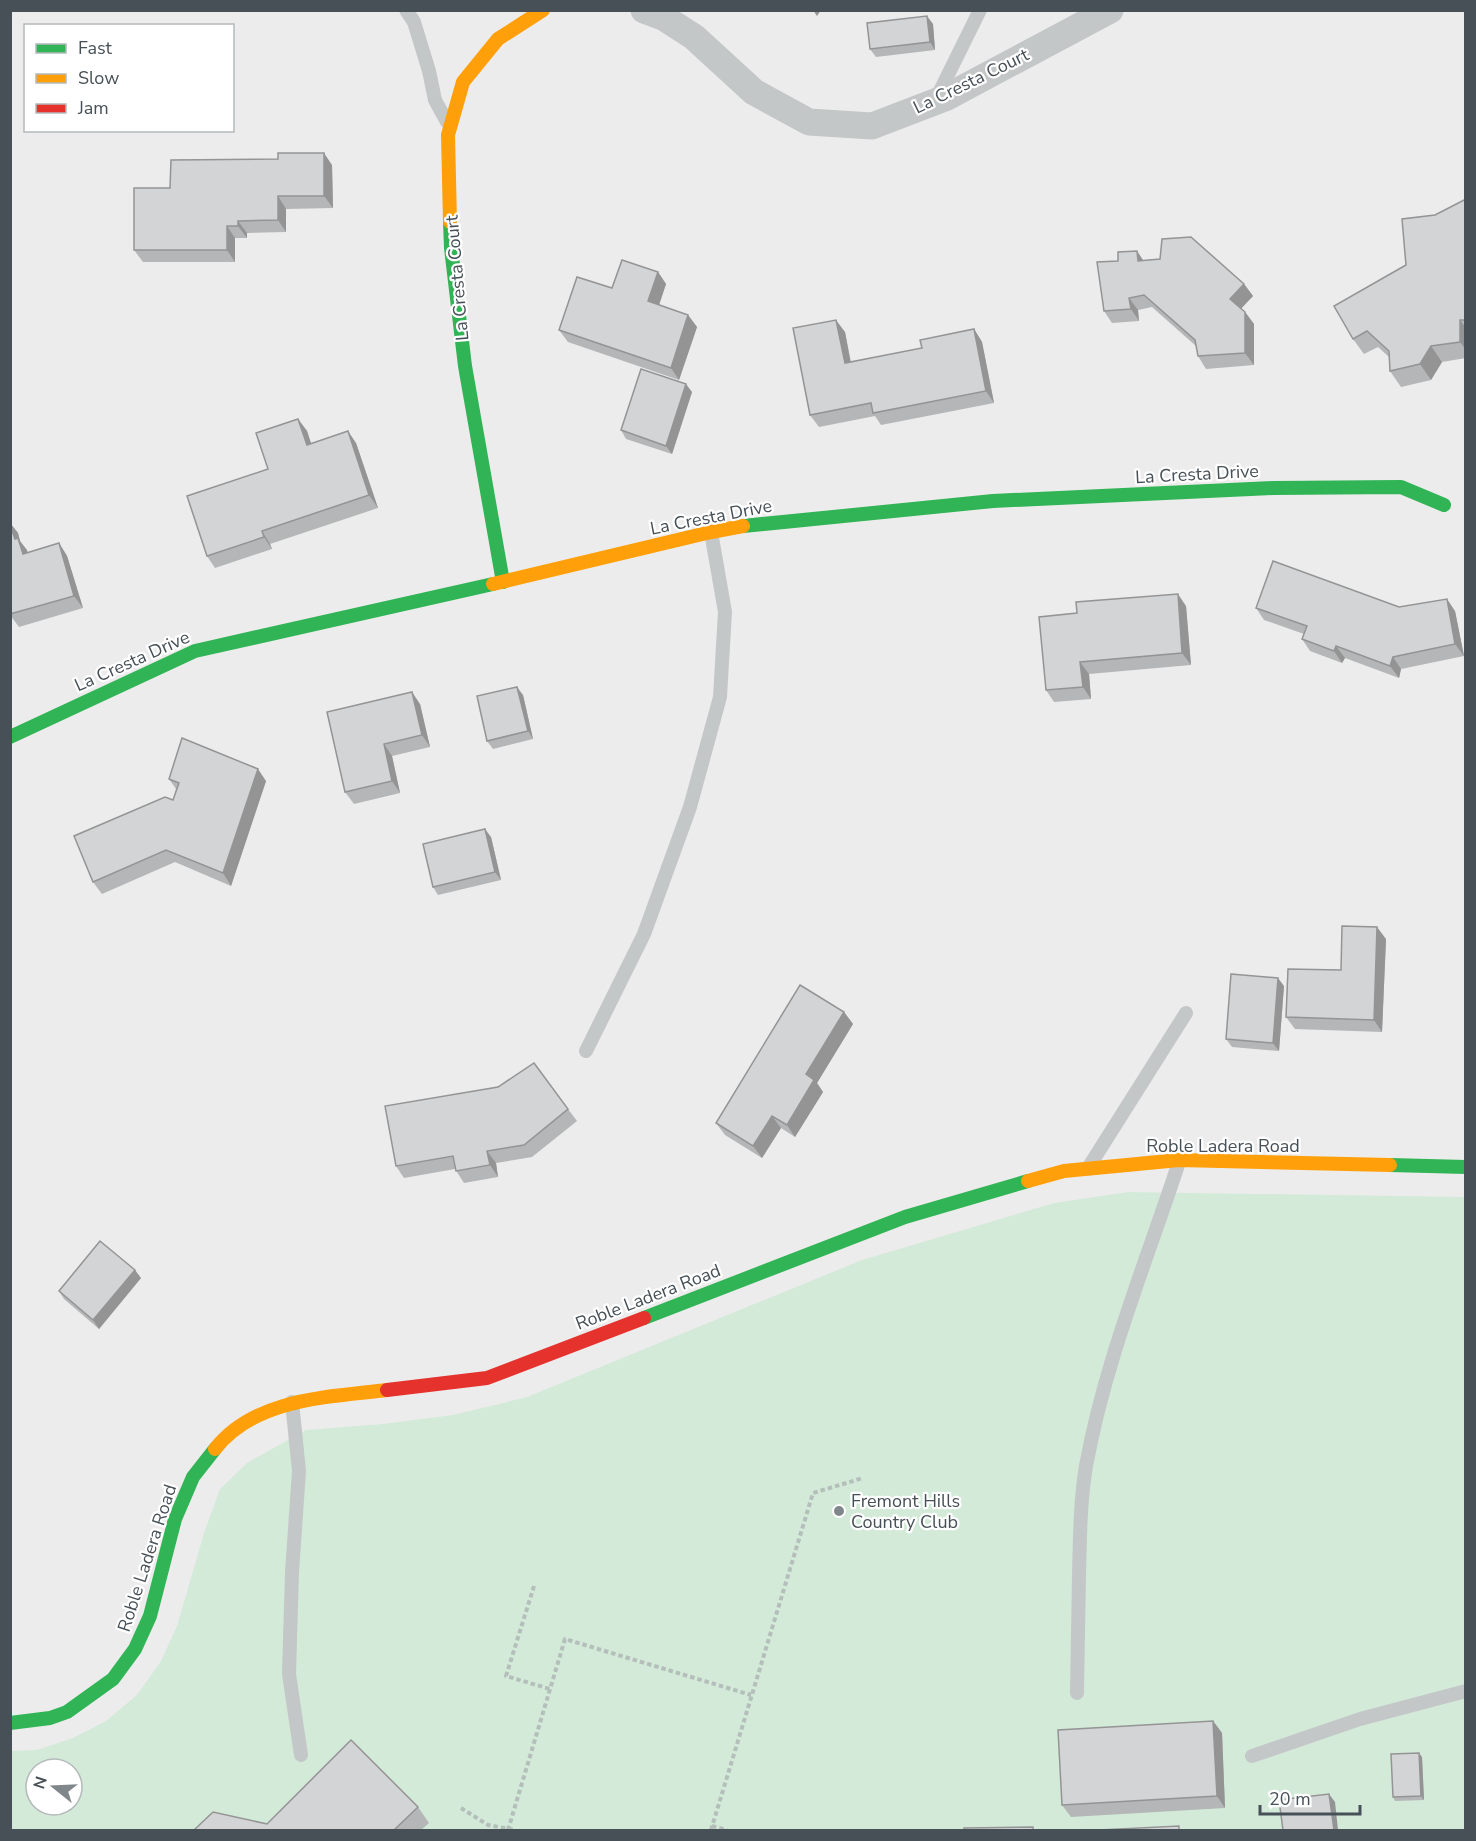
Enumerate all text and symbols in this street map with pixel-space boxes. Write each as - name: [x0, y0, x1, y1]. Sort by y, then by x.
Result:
- legend: [24, 24, 234, 132]
- text: Fast: [78, 36, 113, 60]
- street label: La Cresta Court: [909, 42, 1033, 119]
- text: Slow: [78, 66, 119, 90]
- text: Jam: [77, 96, 109, 120]
- street label: La Cresta Court: [440, 214, 474, 342]
- street label: La Cresta Drive: [1135, 459, 1259, 489]
- street label: La Cresta Drive: [648, 493, 774, 541]
- street label: La Cresta Drive: [71, 625, 193, 697]
- street label: Roble Ladera Road: [1146, 1134, 1300, 1158]
- street label: Roble Ladera Road: [572, 1258, 724, 1336]
- street label: Roble Ladera Road: [112, 1481, 182, 1635]
- place label: Fremont Hills Country Club: [851, 1489, 960, 1534]
- marker: Fremont Hills Country Club: [832, 1504, 846, 1518]
- north arrow: [24, 1757, 84, 1817]
- text: N: [28, 1774, 53, 1792]
- scale bar: [1260, 1778, 1360, 1816]
- text: 20 m: [1269, 1787, 1311, 1811]

